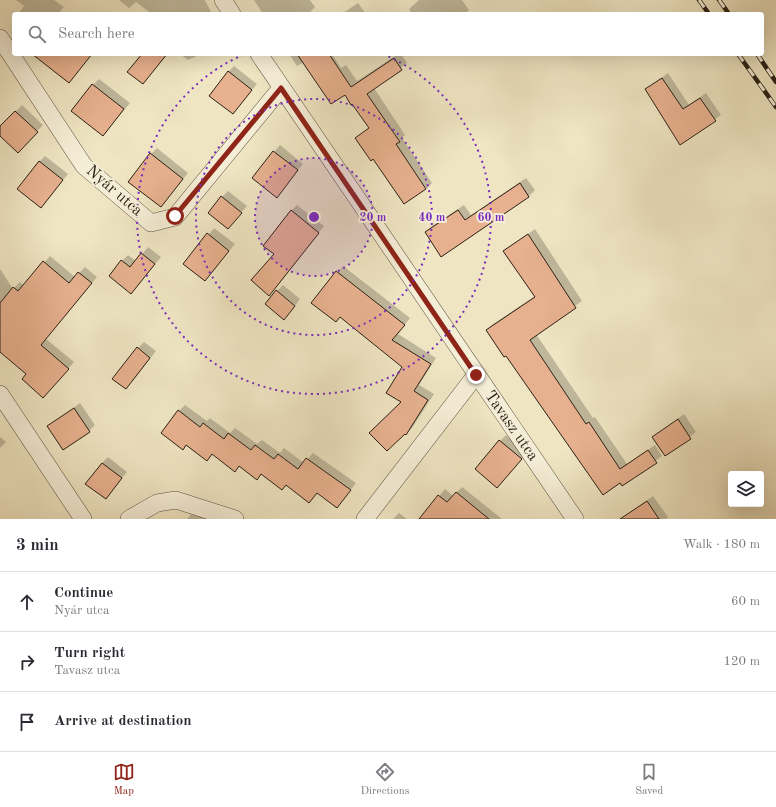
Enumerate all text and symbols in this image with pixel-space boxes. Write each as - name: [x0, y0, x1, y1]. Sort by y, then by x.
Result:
- search box: [12, 12, 764, 56]
- icon: search: [26, 23, 48, 45]
- text: Search here: [58, 27, 135, 42]
- street label: Nyár utca: [83, 163, 145, 219]
- route start: [166, 207, 184, 225]
- centre of rings: [307, 210, 321, 224]
- text: 20 m: [360, 212, 387, 224]
- text: 40 m: [419, 212, 446, 224]
- text: 60 m: [478, 212, 505, 224]
- route end: [467, 366, 485, 384]
- street label: Tavasz utca: [481, 388, 541, 464]
- map controls: [728, 471, 764, 507]
- button: layers: [728, 471, 764, 507]
- text: 3 min: [16, 537, 59, 554]
- text: Walk · 180 m: [683, 538, 760, 551]
- text: Continue: [54, 586, 113, 601]
- icon: ahead: [16, 591, 38, 613]
- text: 60 m: [731, 595, 760, 608]
- text: Nyár utca: [54, 604, 109, 617]
- text: Turn right: [54, 646, 125, 661]
- icon: right: [16, 651, 38, 673]
- text: 120 m: [723, 655, 760, 668]
- text: Tavasz utca: [54, 664, 120, 677]
- icon: arrive: [16, 711, 38, 733]
- text: Arrive at destination: [54, 714, 192, 729]
- tab: Map: [113, 761, 135, 799]
- tab: Directions: [361, 761, 409, 799]
- tab: Saved: [635, 761, 663, 799]

